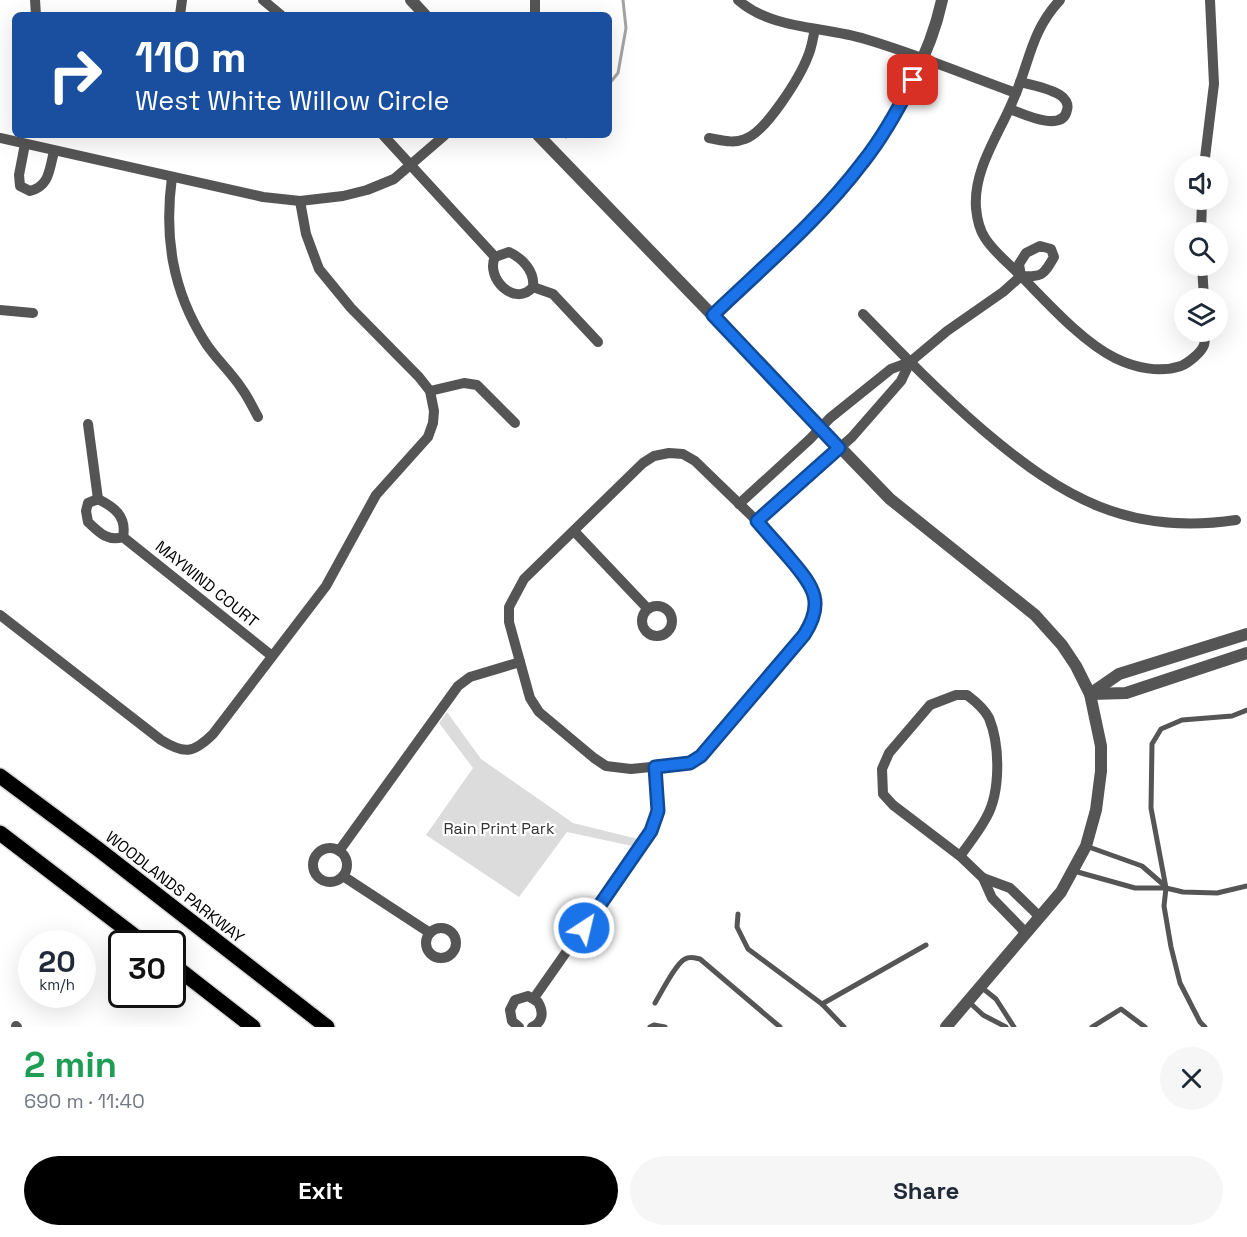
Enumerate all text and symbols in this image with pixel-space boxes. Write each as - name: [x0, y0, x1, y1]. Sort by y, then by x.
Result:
- text: 110 m: [135, 31, 247, 84]
- icon: right: [36, 36, 114, 114]
- pin: [887, 54, 938, 105]
- icon: arrive: [896, 63, 929, 96]
- text: West White Willow Circle: [135, 83, 450, 118]
- map controls: [1174, 156, 1228, 342]
- button: sound: [1174, 156, 1228, 210]
- button: search: [1174, 222, 1228, 276]
- button: layers: [1174, 288, 1228, 342]
- street label: MAYWIND COURT: [151, 536, 263, 632]
- park label: Rain Print Park: [443, 818, 555, 839]
- street label: WOODLANDS PARKWAY: [101, 826, 249, 948]
- position arrow: [552, 896, 616, 960]
- speed limit sign: 30: [108, 930, 186, 1008]
- text: 20: [38, 942, 76, 981]
- text: km/h: [39, 975, 75, 994]
- text: 2 min: [24, 1042, 117, 1088]
- button: close: [1160, 1047, 1223, 1110]
- text: 690 m · 11:40: [24, 1088, 145, 1114]
- button: Exit: [24, 1156, 618, 1225]
- button: Share: [630, 1156, 1223, 1225]

